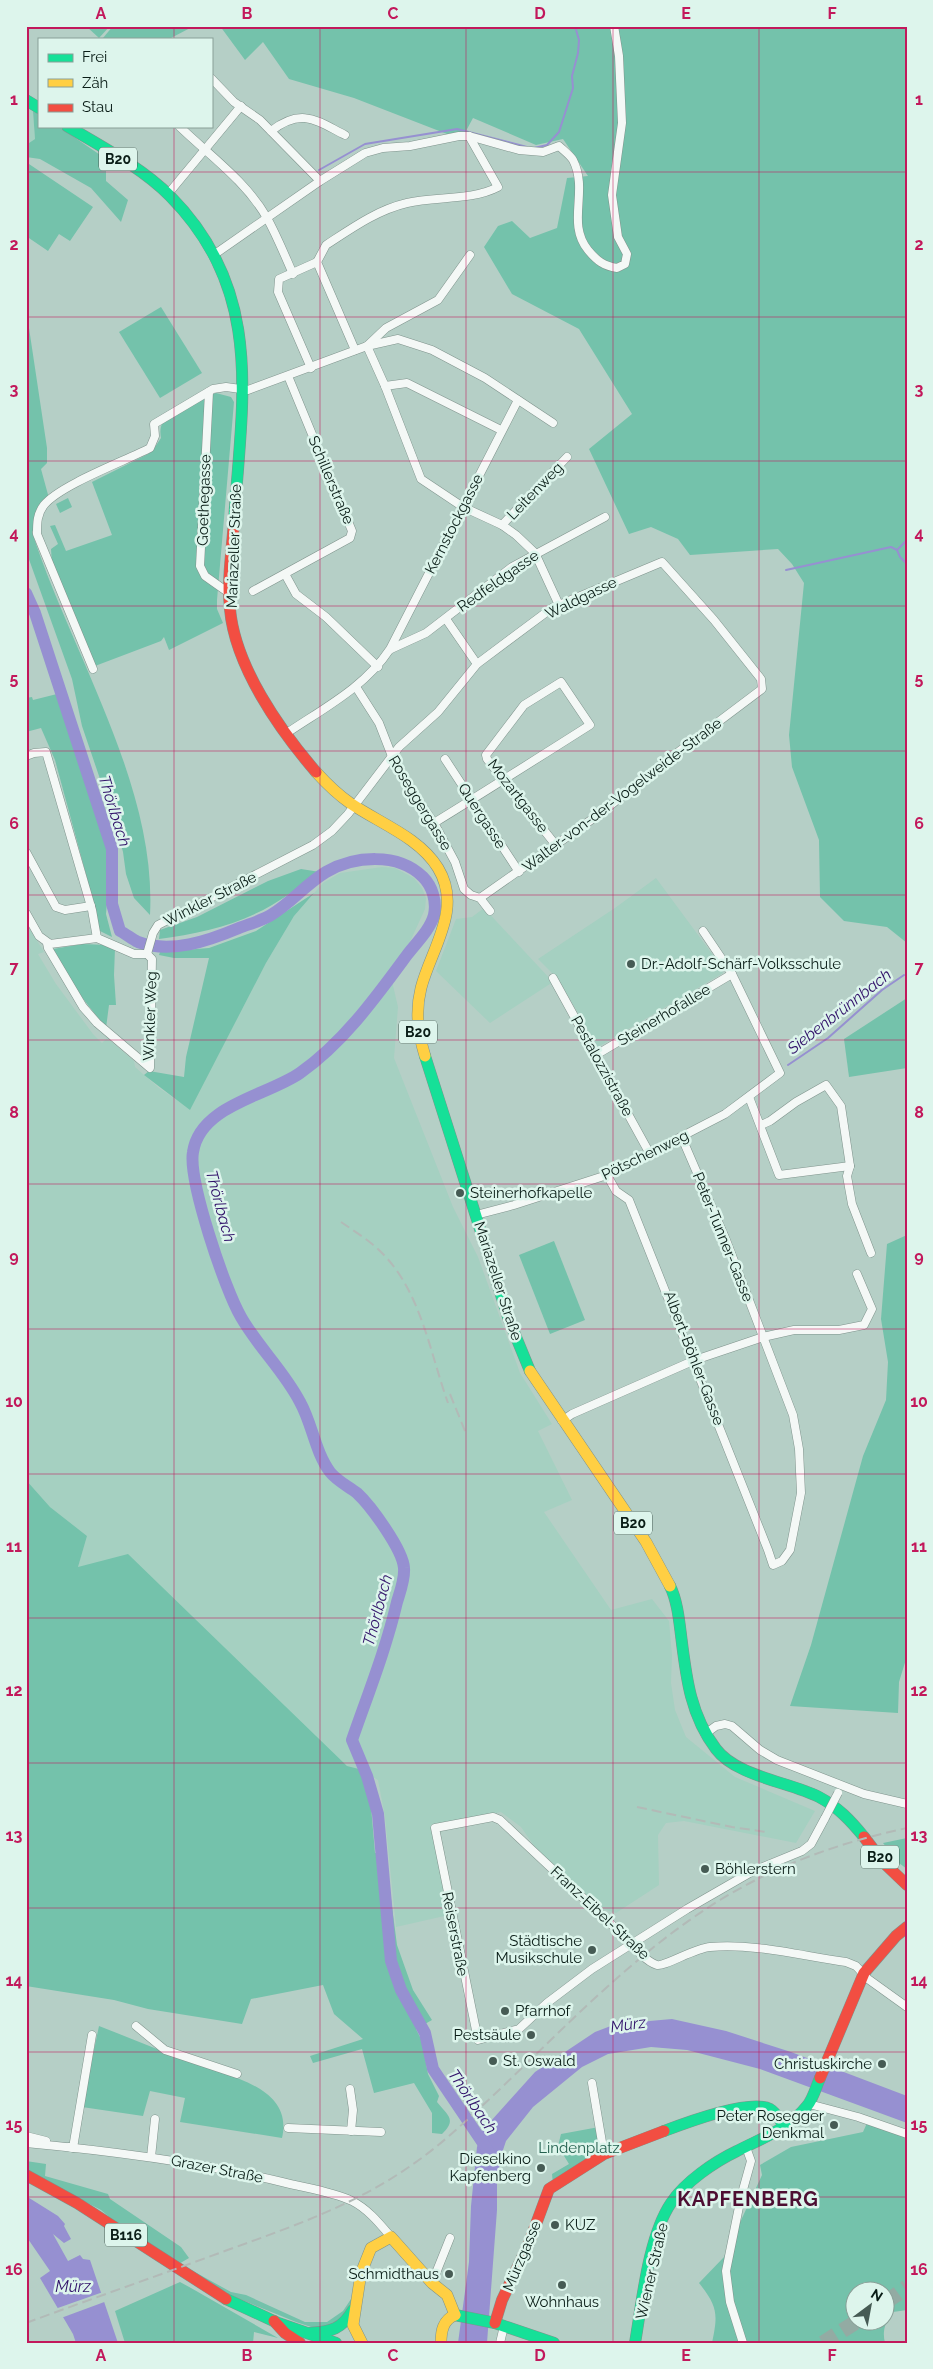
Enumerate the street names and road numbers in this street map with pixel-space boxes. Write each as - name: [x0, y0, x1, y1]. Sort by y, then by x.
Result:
- road number: B20: [99, 148, 137, 170]
- street label: Schillerstraße: [304, 433, 358, 527]
- street label: Goethegasse: [193, 454, 215, 546]
- street label: Leitenweg: [503, 459, 567, 523]
- street label: Kernstockgasse: [421, 471, 487, 577]
- street label: Mariazeller Straße: [223, 483, 245, 608]
- street label: Redfeldgasse: [454, 546, 542, 616]
- street label: Waldgasse: [542, 573, 620, 623]
- street label: Walter-von-der-Vogelweide-Straße: [519, 714, 725, 876]
- street label: Roseggergasse: [385, 752, 456, 854]
- street label: Mozartgasse: [484, 756, 552, 836]
- street label: Quergasse: [454, 780, 510, 852]
- street label: Winkler Straße: [161, 868, 260, 930]
- street label: Winkler Weg: [139, 971, 161, 1061]
- street label: Steinerhofallee: [614, 980, 714, 1050]
- street label: Pestalozzistraße: [567, 1013, 637, 1120]
- road number: B20: [399, 1020, 437, 1044]
- street label: Pötschenweg: [599, 1126, 691, 1184]
- street label: Peter-Tunner-Gasse: [689, 1170, 757, 1305]
- street label: Mariazeller Straße: [470, 1219, 526, 1343]
- street label: Albert-Böhler-Gasse: [660, 1288, 728, 1428]
- road number: B20: [614, 1512, 652, 1535]
- road number: B20: [861, 1845, 899, 1868]
- street label: Franz-Eibel-Straße: [547, 1862, 653, 1964]
- street label: Reiserstraße: [438, 1890, 472, 1978]
- street label: Grazer Straße: [169, 2151, 265, 2187]
- street label: Mürzgasse: [499, 2218, 545, 2294]
- street label: Wiener Straße: [632, 2221, 672, 2321]
- road number: B116: [105, 2224, 147, 2246]

